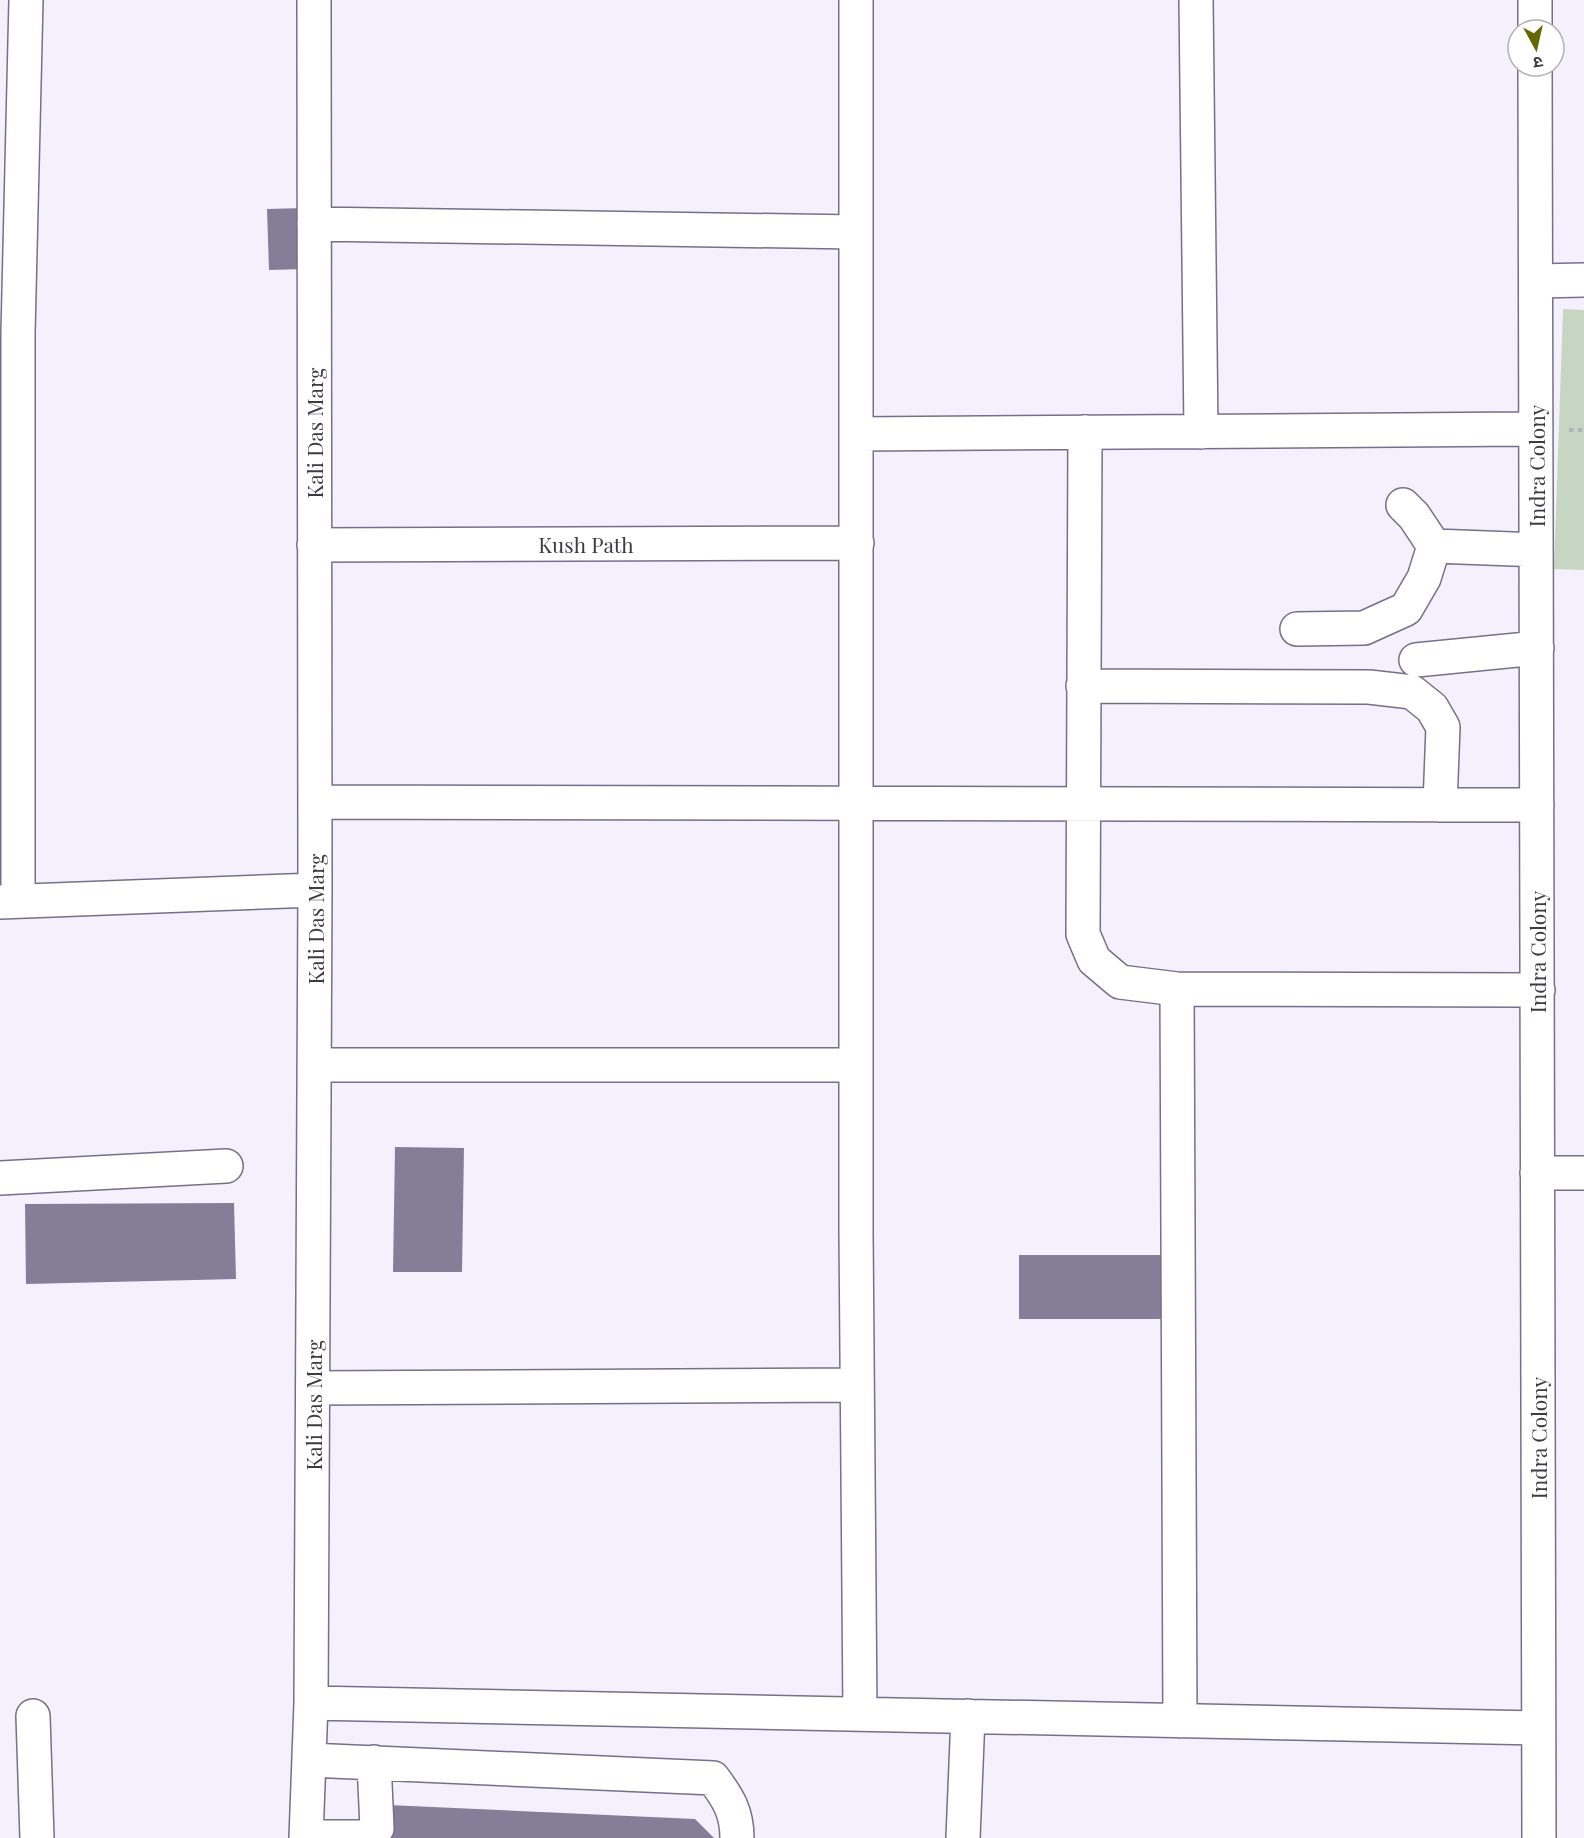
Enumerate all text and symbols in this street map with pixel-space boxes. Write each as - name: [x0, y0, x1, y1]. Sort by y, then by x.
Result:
- north arrow: [1506, 18, 1566, 78]
- text: उ: [1531, 52, 1544, 74]
- street label: Kali Das Marg: [300, 368, 328, 498]
- street label: Indra Colony: [1522, 404, 1550, 527]
- street label: Kush Path: [538, 530, 634, 558]
- street label: Kali Das Marg: [301, 854, 329, 984]
- street label: Indra Colony: [1523, 890, 1551, 1013]
- street label: Kali Das Marg: [299, 1340, 327, 1470]
- street label: Indra Colony: [1524, 1376, 1552, 1499]

